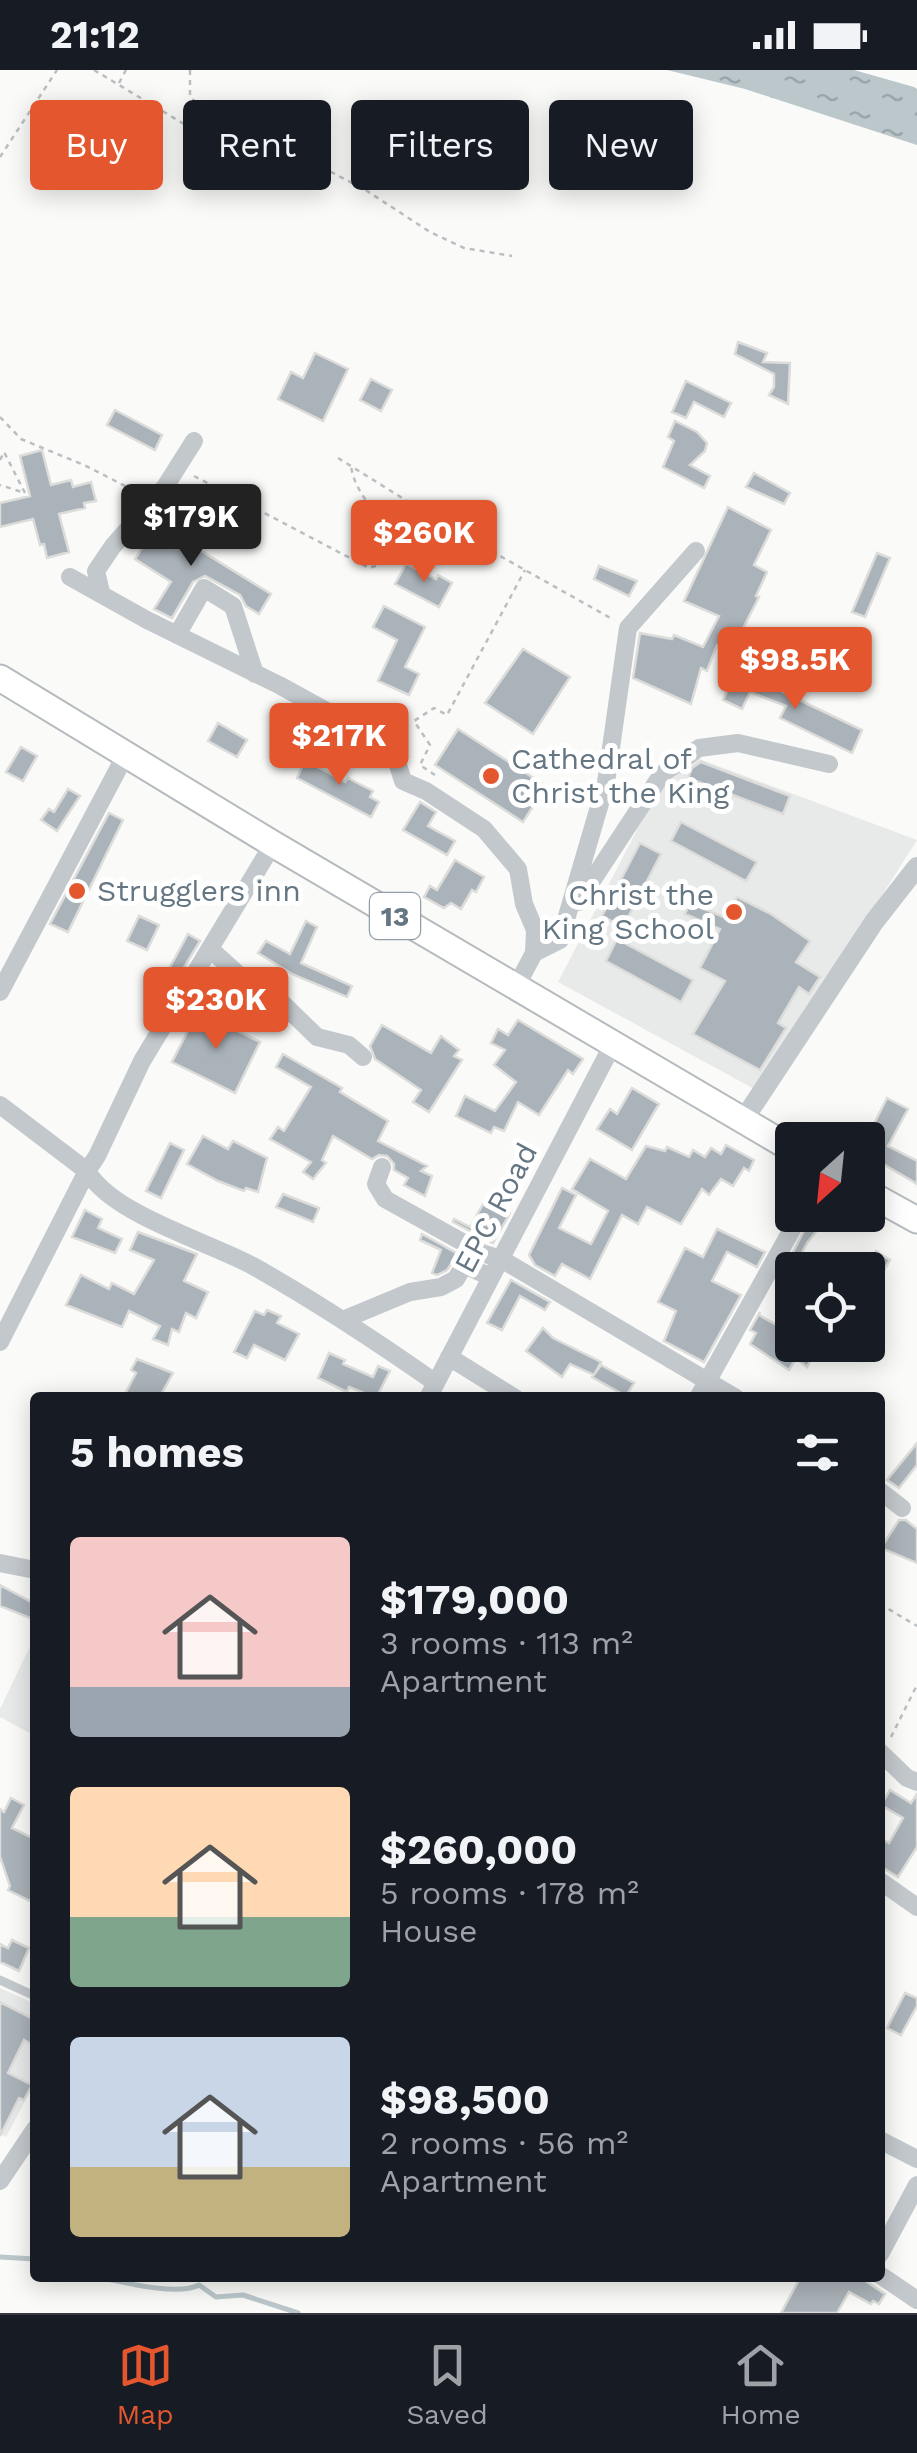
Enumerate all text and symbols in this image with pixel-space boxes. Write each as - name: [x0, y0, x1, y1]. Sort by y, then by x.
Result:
- text: 21:12: [50, 13, 140, 57]
- chip: Buy: [30, 100, 163, 190]
- chip: Rent: [183, 100, 331, 190]
- chip: Filters: [351, 100, 529, 190]
- chip: New: [549, 100, 693, 190]
- pin: $179K: [121, 484, 261, 569]
- text: $179K: [143, 497, 239, 535]
- pin: $260K: [354, 500, 494, 585]
- text: $260K: [373, 513, 475, 551]
- pin: $98.5K: [714, 627, 876, 712]
- text: $98.5K: [740, 640, 850, 678]
- pin: $217K: [269, 703, 409, 788]
- text: $217K: [291, 716, 387, 754]
- place label: Cathedral of Christ the King: [511, 741, 729, 810]
- marker: Cathedral of Christ the King: [480, 765, 502, 787]
- place label: Strugglers inn: [97, 873, 301, 908]
- place label: Christ the King School: [542, 877, 714, 946]
- marker: Strugglers inn: [66, 880, 88, 902]
- road number: 13: [370, 893, 420, 939]
- marker: Christ the King School: [723, 901, 745, 923]
- pin: $230K: [146, 967, 286, 1052]
- text: $230K: [165, 980, 267, 1018]
- north arrow: [775, 1122, 885, 1232]
- map controls: [775, 1122, 885, 1362]
- street label: EPC Road: [447, 1137, 544, 1278]
- button: locate: [775, 1252, 885, 1362]
- icon: filters: [790, 1425, 845, 1480]
- text: 5 homes: [70, 1428, 244, 1477]
- text: $179,000: [380, 1575, 569, 1624]
- icon: home: [150, 1577, 270, 1697]
- text: 3 rooms · 113 m²: [380, 1624, 633, 1662]
- text: Apartment: [380, 1662, 547, 1700]
- text: $260,000: [380, 1825, 577, 1874]
- icon: home: [150, 1827, 270, 1947]
- text: 5 rooms · 178 m²: [380, 1874, 639, 1912]
- text: House: [380, 1912, 478, 1950]
- text: $98,500: [380, 2075, 550, 2124]
- icon: home: [150, 2077, 270, 2197]
- text: 2 rooms · 56 m²: [380, 2124, 628, 2162]
- text: Apartment: [380, 2162, 547, 2200]
- tab: Map: [116, 2338, 174, 2431]
- tab: Saved: [406, 2338, 488, 2431]
- tab: Home: [721, 2338, 801, 2431]

